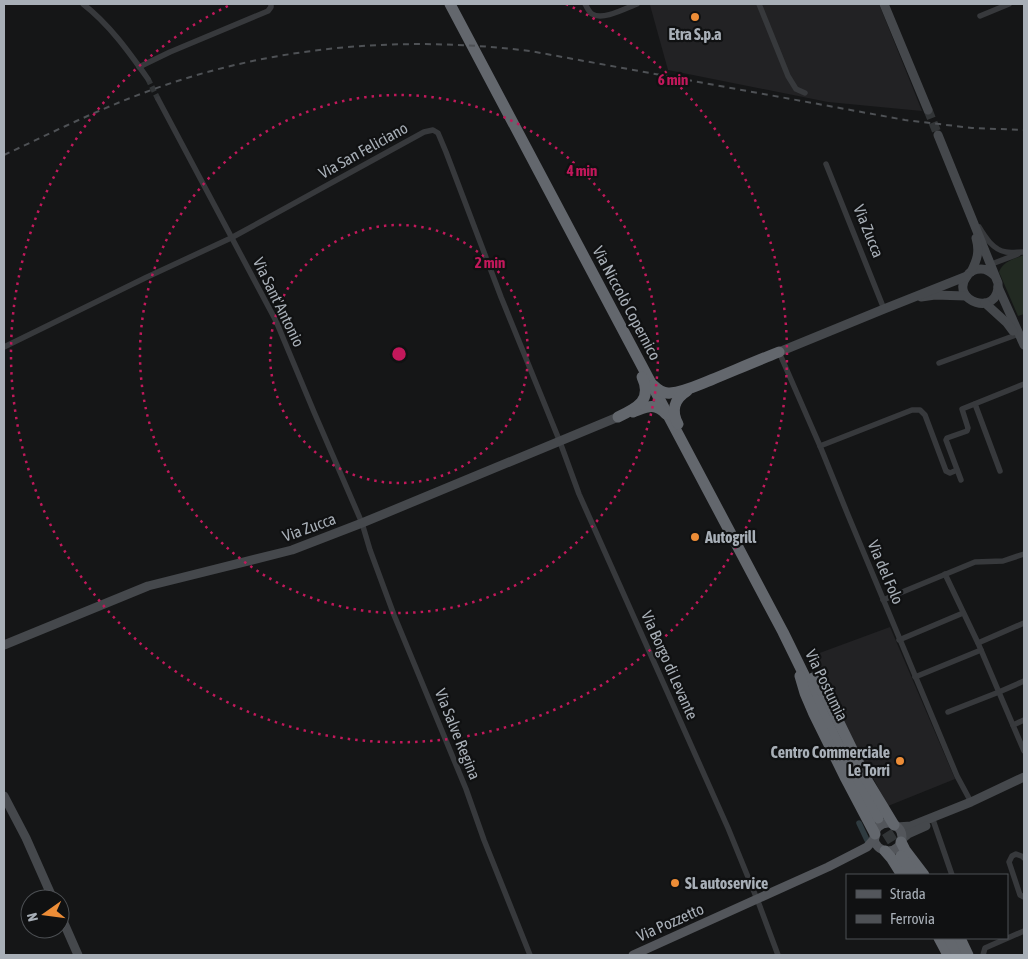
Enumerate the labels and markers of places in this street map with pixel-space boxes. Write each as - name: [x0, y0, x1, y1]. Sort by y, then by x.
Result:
- marker: Etra S.p.a: [689, 11, 701, 23]
- place label: Etra S.p.a: [669, 25, 721, 43]
- centre of rings: [390, 345, 408, 363]
- place label: Autogrill: [704, 528, 757, 546]
- marker: Autogrill: [689, 531, 701, 543]
- place label: Centro Commerciale Le Torri: [771, 743, 890, 779]
- marker: Centro Commerciale Le Torri: [894, 755, 906, 767]
- place label: SL autoservice: [685, 874, 768, 892]
- marker: SL autoservice: [669, 877, 681, 889]

